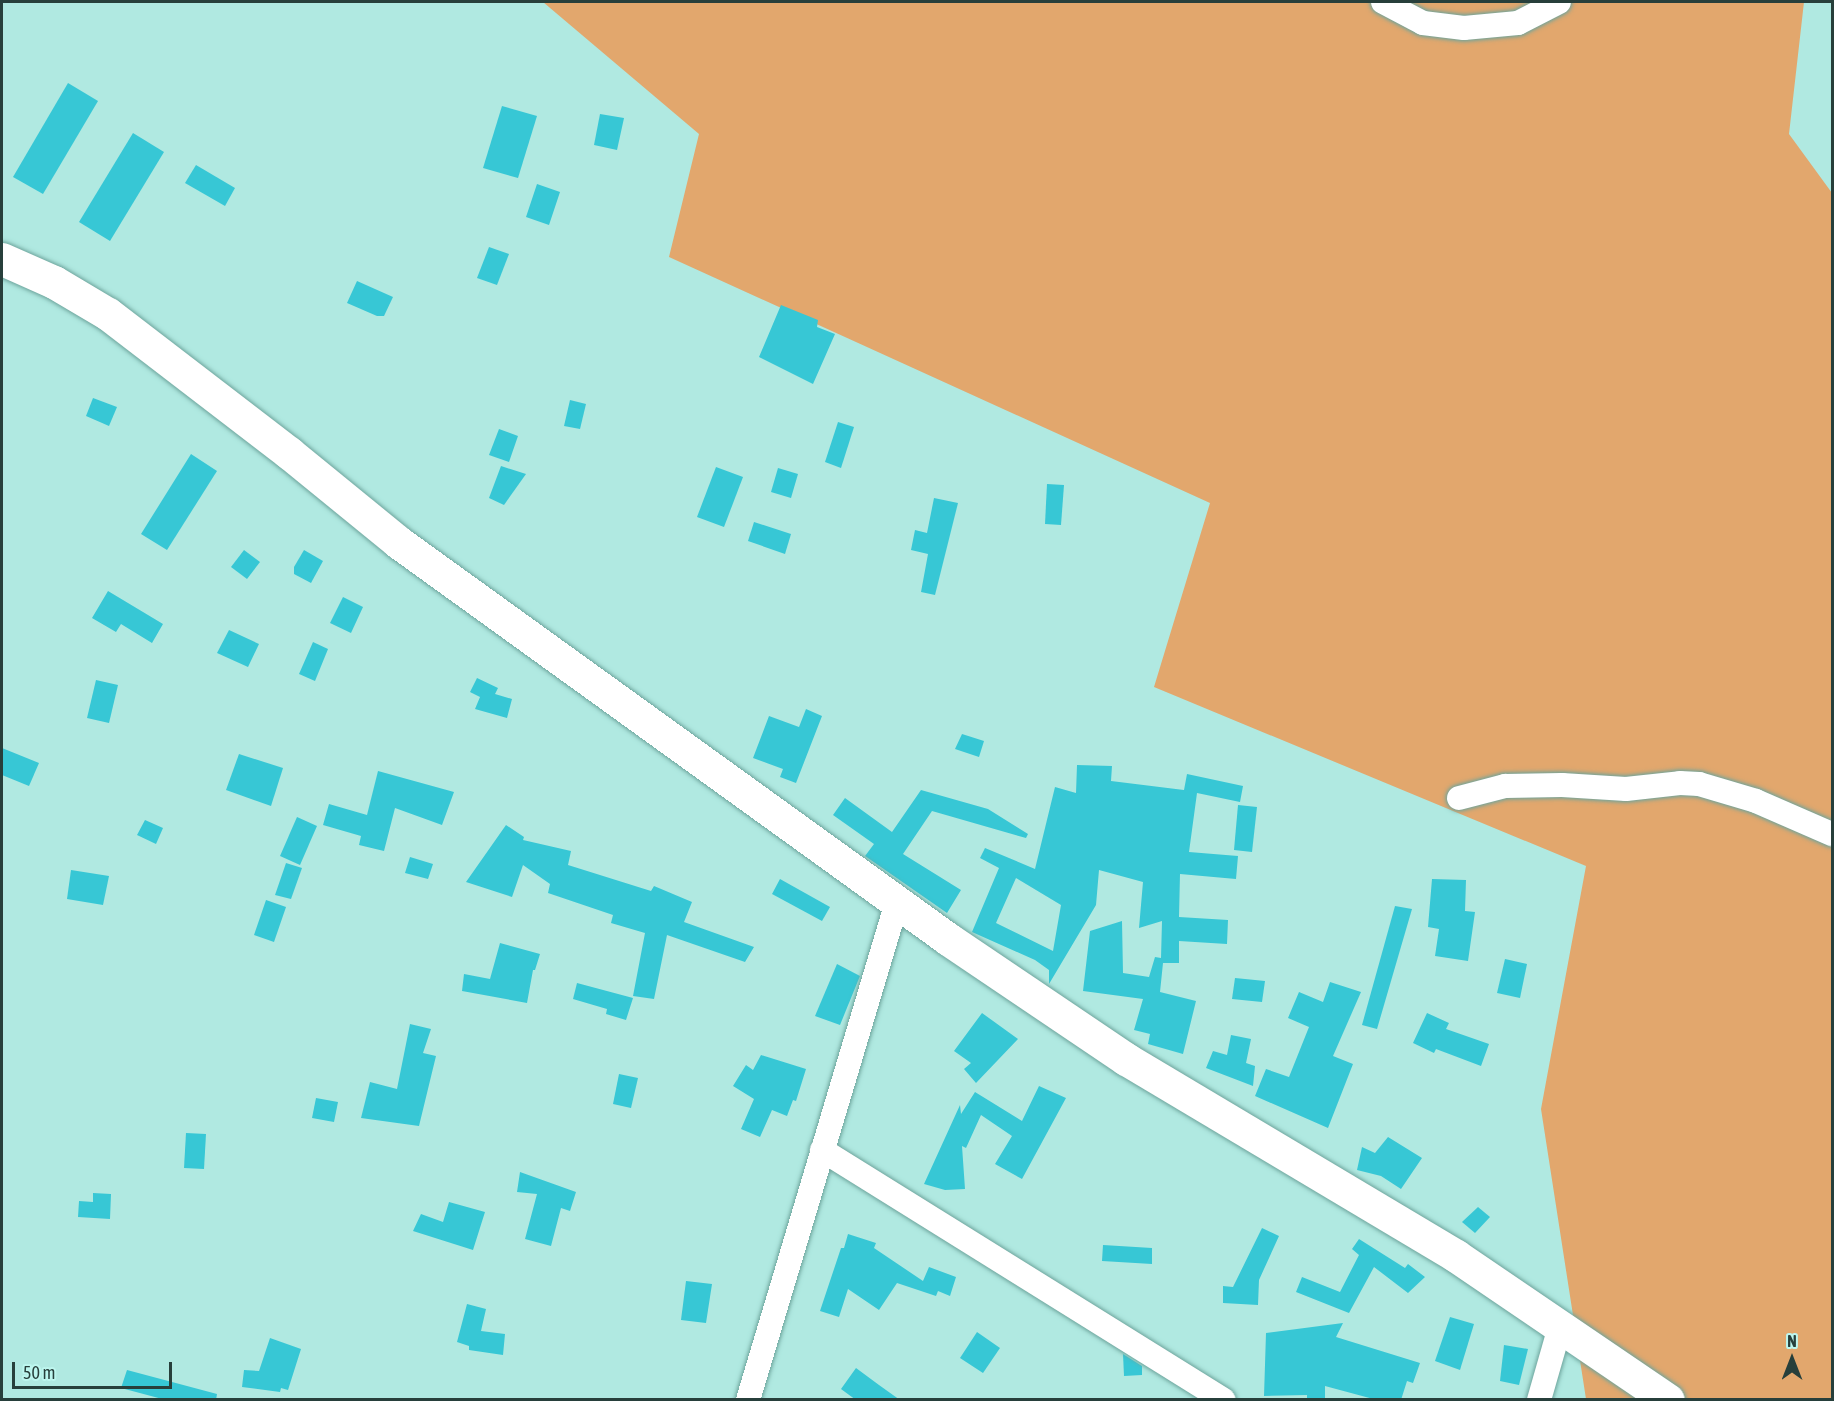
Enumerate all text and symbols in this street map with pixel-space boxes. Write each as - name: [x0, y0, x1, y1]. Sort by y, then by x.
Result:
- north arrow: [1762, 1329, 1822, 1389]
- text: N: [1787, 1332, 1797, 1350]
- scale bar: [15, 1350, 176, 1388]
- text: 50 m: [23, 1362, 55, 1383]

